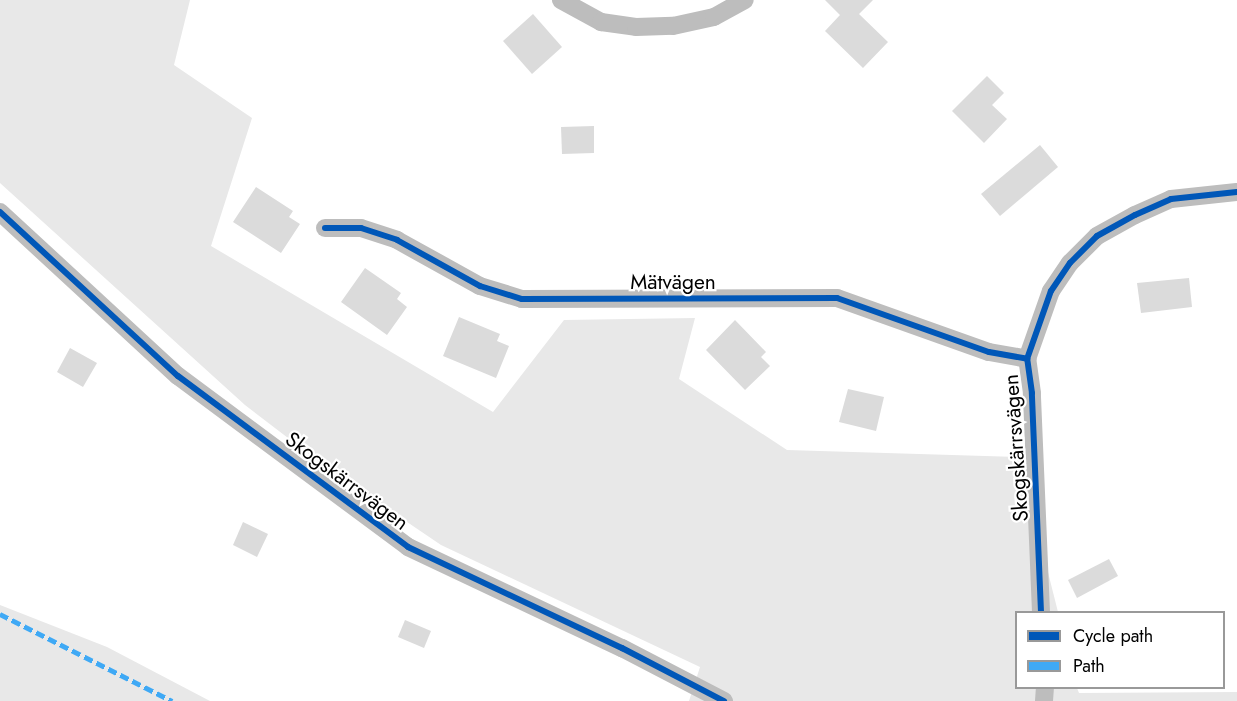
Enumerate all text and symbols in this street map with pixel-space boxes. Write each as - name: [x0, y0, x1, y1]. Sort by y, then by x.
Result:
- street label: Mätvägen: [630, 269, 716, 295]
- street label: Skogskärrsvägen: [998, 373, 1034, 523]
- street label: Skogskärrsvägen: [280, 426, 414, 536]
- legend: [1015, 611, 1225, 689]
- text: Cycle path: [1073, 623, 1153, 649]
- text: Path: [1073, 653, 1105, 679]

